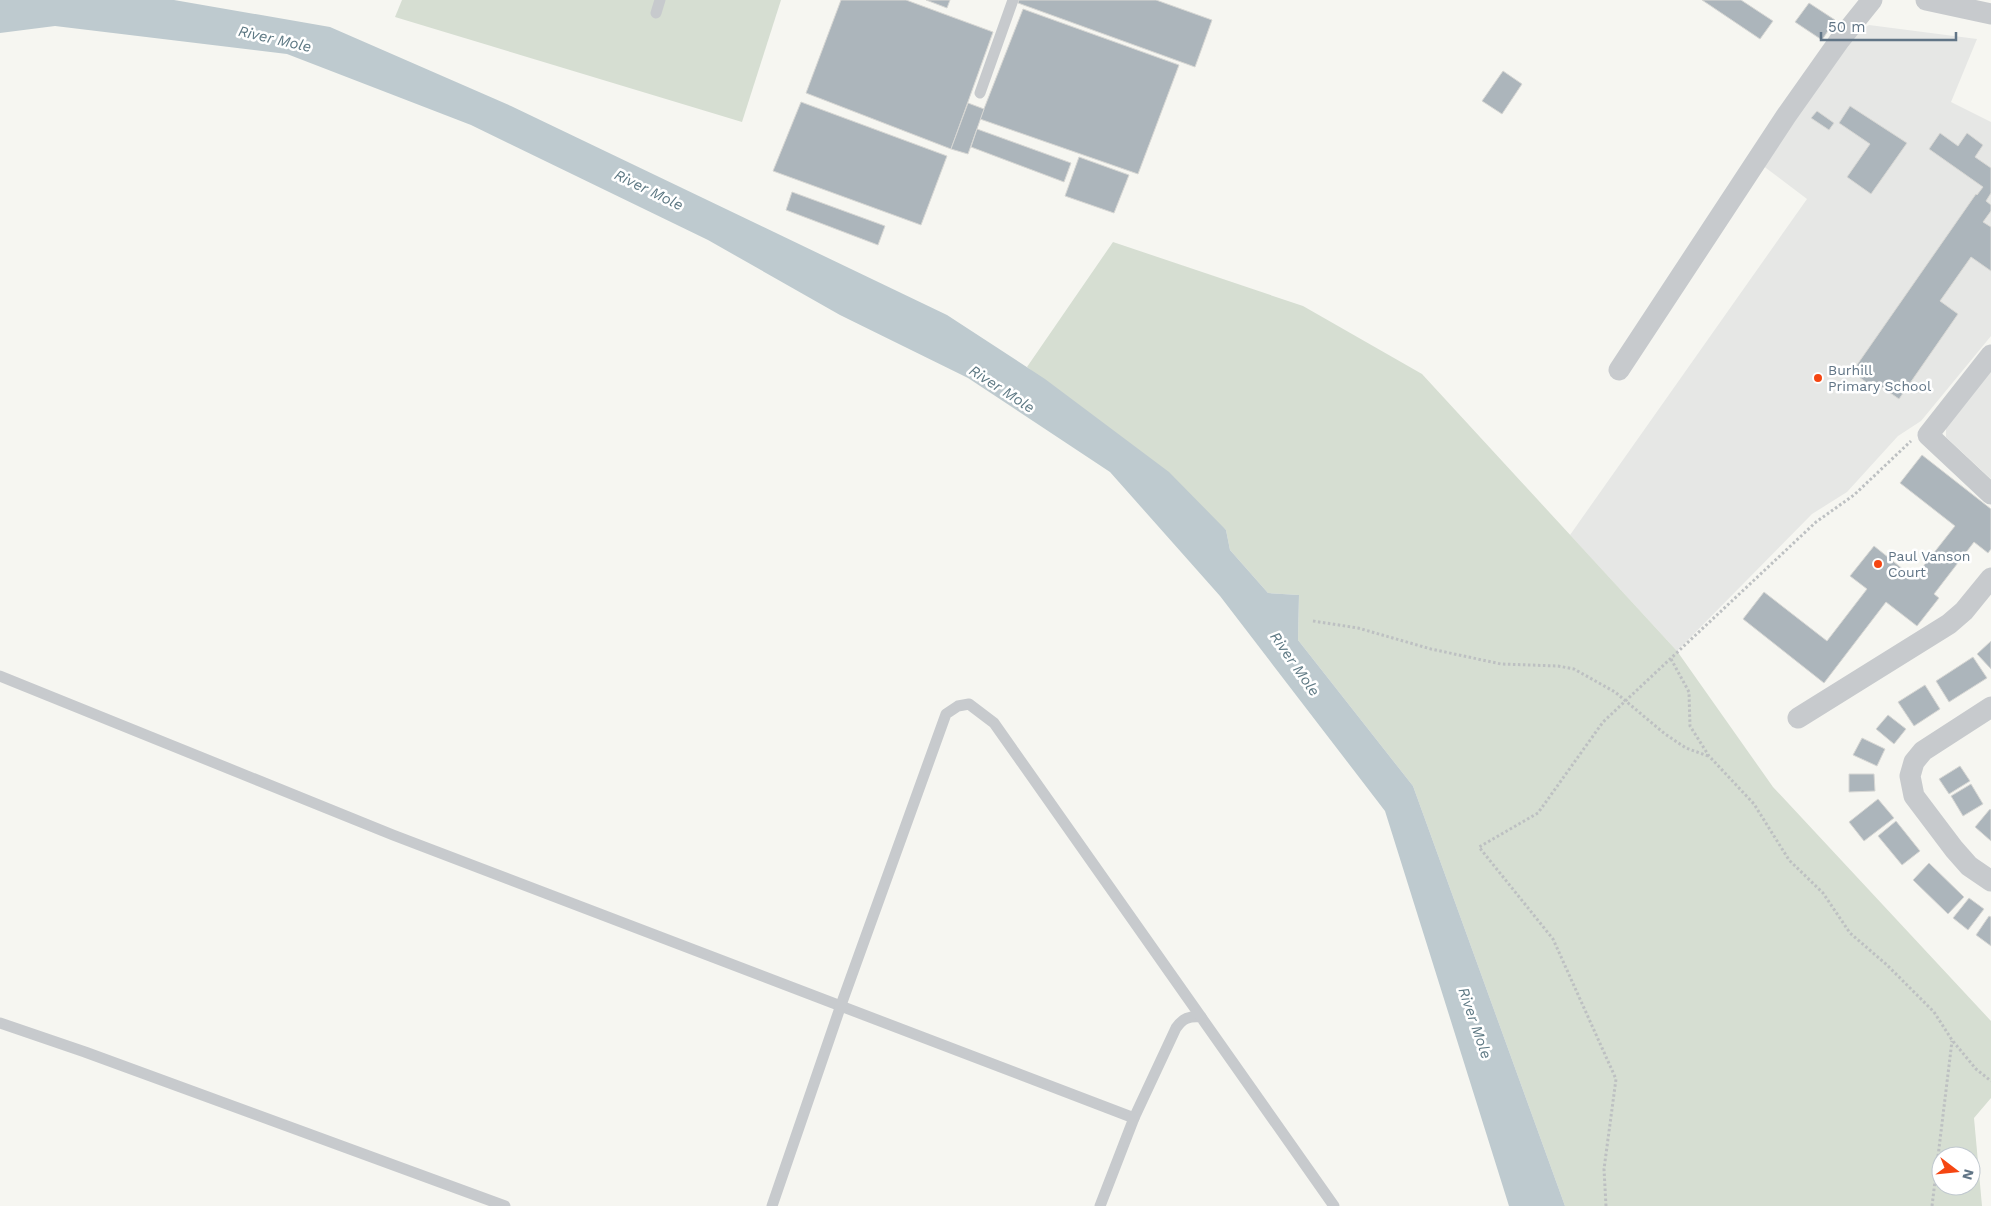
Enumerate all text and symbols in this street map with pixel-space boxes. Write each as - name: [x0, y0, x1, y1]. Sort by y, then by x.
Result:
- scale bar: [1821, 10, 1956, 42]
- text: 50 m: [1828, 18, 1865, 36]
- water label: River Mole: [237, 22, 313, 56]
- water label: River Mole: [612, 166, 686, 214]
- water label: River Mole: [966, 361, 1038, 417]
- place label: Burhill Primary School: [1828, 362, 1932, 394]
- marker: Burhill Primary School: [1812, 372, 1824, 384]
- place label: Paul Vanson Court: [1888, 548, 1970, 580]
- marker: Paul Vanson Court: [1872, 558, 1884, 570]
- water label: River Mole: [1266, 628, 1324, 700]
- water label: River Mole: [1454, 985, 1496, 1061]
- north arrow: [1931, 1146, 1981, 1196]
- text: N: [1959, 1167, 1978, 1182]

